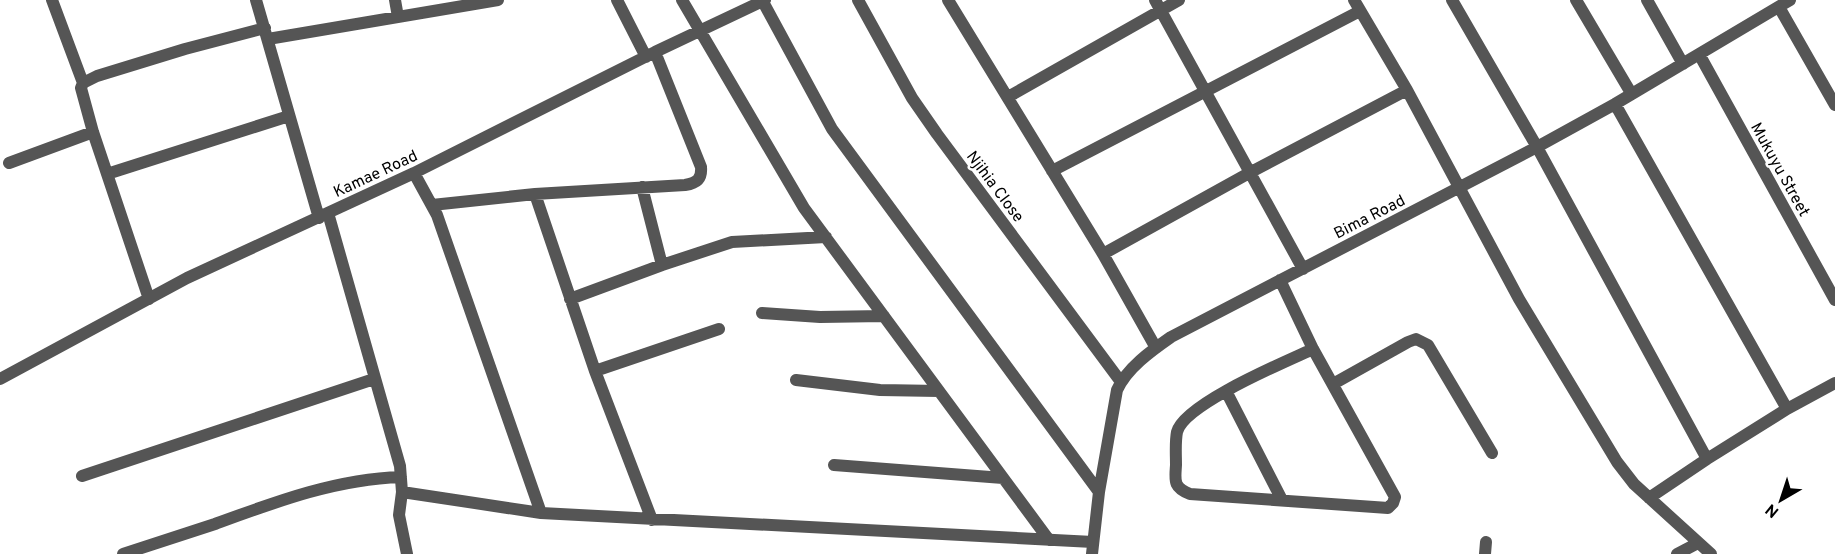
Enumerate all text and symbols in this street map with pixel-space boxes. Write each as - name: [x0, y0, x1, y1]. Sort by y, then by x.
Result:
- street label: Mukuyu Street: [1745, 119, 1813, 221]
- street label: Kamae Road: [331, 147, 421, 203]
- street label: Njihia Close: [961, 148, 1028, 227]
- street label: Bima Road: [1331, 191, 1409, 244]
- north arrow: [1751, 470, 1811, 530]
- text: N: [1762, 499, 1784, 521]

